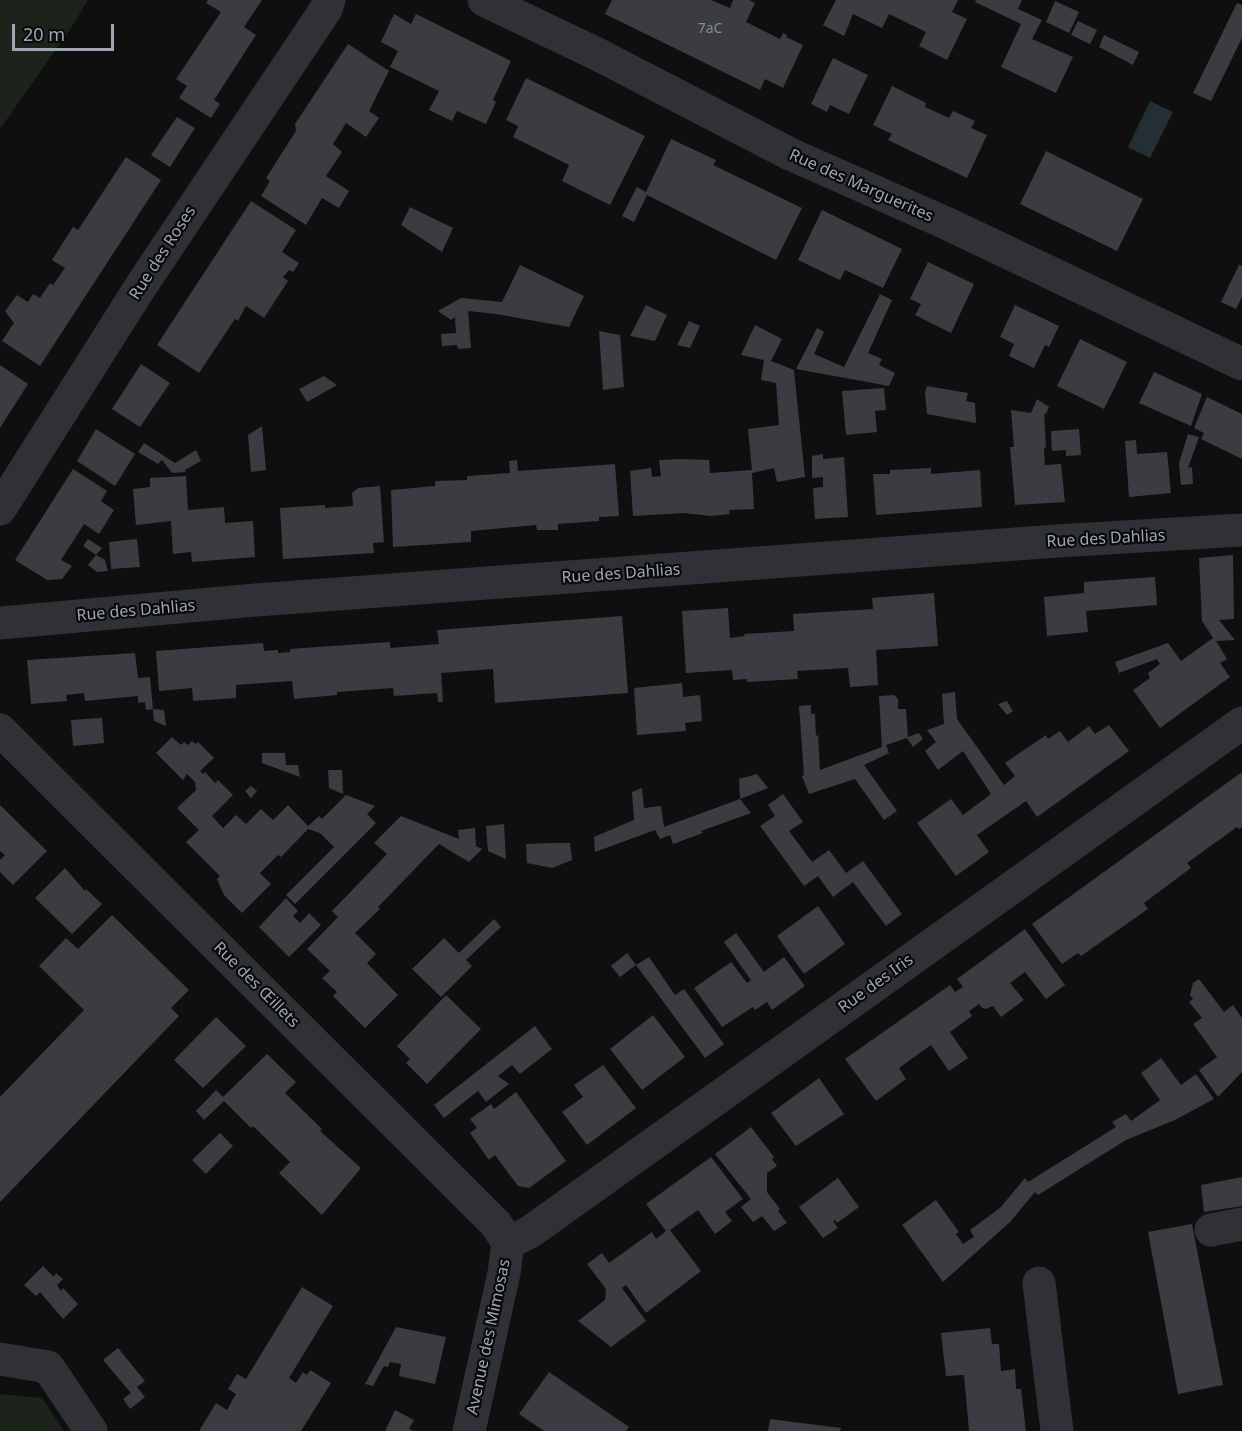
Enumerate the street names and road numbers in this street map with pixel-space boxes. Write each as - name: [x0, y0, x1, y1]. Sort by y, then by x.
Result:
- street label: Rue des Marguerites: [786, 146, 936, 226]
- street label: Rue des Roses: [126, 203, 200, 303]
- street label: Rue des Dahlias: [1046, 526, 1166, 552]
- street label: Rue des Dahlias: [561, 560, 681, 588]
- street label: Rue des Dahlias: [76, 596, 196, 626]
- street label: Rue des Œillets: [209, 938, 303, 1032]
- street label: Rue des Iris: [835, 951, 917, 1017]
- street label: Avenue des Mimosas: [463, 1257, 515, 1417]

